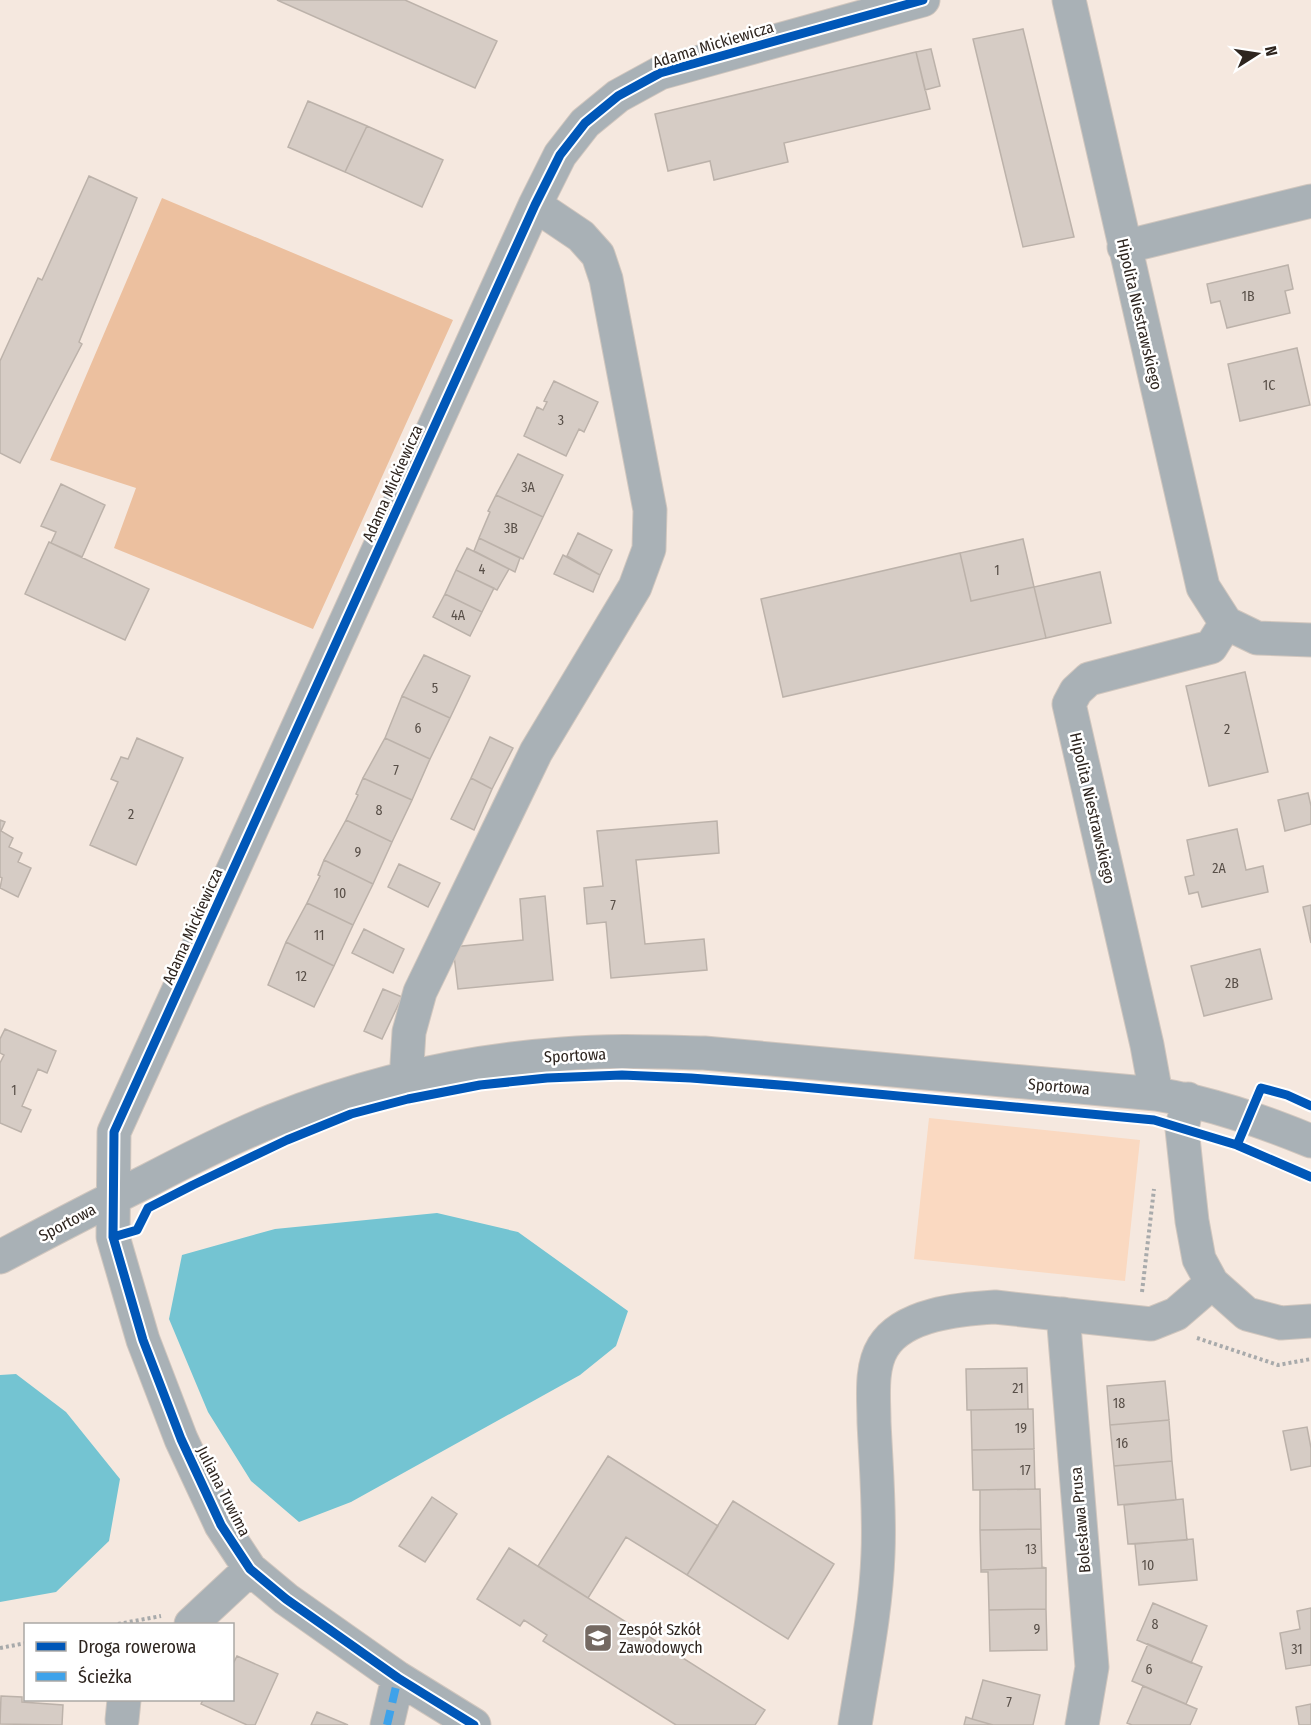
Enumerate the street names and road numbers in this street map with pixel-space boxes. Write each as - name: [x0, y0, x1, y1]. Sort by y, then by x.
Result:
- street label: Adama Mickiewicza: [650, 17, 776, 72]
- street label: Hipolita Niestrawskiego: [1113, 237, 1166, 392]
- street label: Adama Mickiewicza: [358, 422, 427, 544]
- street label: Hipolita Niestrawskiego: [1066, 731, 1119, 886]
- street label: Adama Mickiewicza: [158, 865, 227, 987]
- street label: Sportowa: [544, 1044, 607, 1067]
- street label: Sportowa: [1027, 1074, 1091, 1099]
- street label: Sportowa: [35, 1199, 99, 1245]
- street label: Juliana Tuwima: [193, 1443, 254, 1540]
- street label: Bolesława Prusa: [1066, 1466, 1095, 1574]

